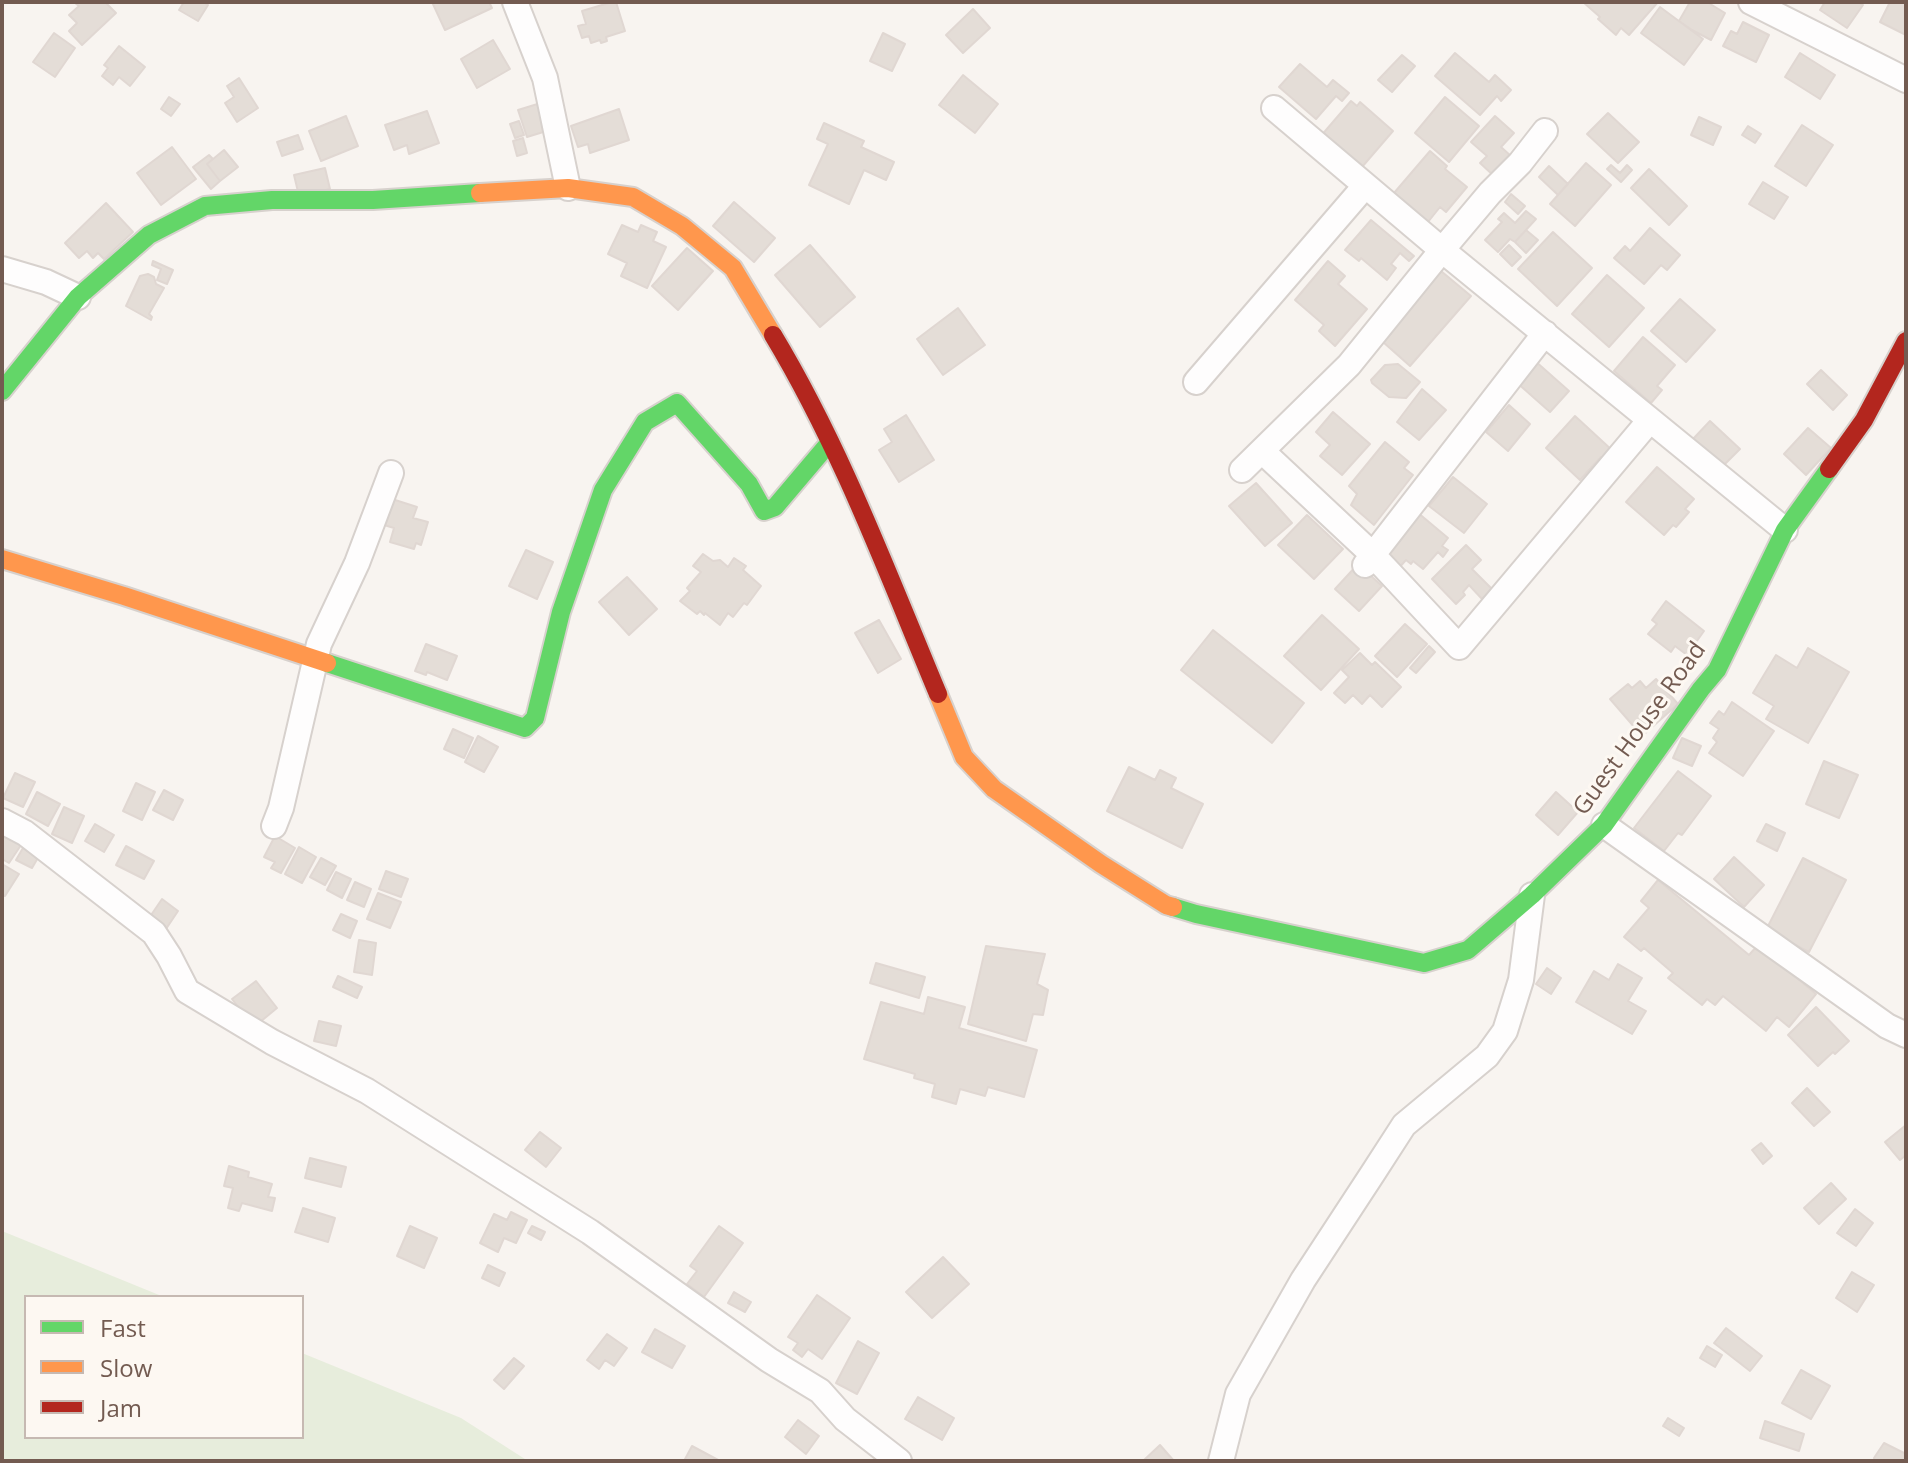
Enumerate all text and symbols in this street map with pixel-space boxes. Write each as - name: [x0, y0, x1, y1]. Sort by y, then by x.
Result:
- street label: Guest House Road: [1567, 637, 1713, 821]
- legend: [24, 1295, 304, 1439]
- text: Fast: [100, 1311, 146, 1344]
- text: Slow: [100, 1351, 152, 1384]
- text: Jam: [100, 1391, 142, 1424]

